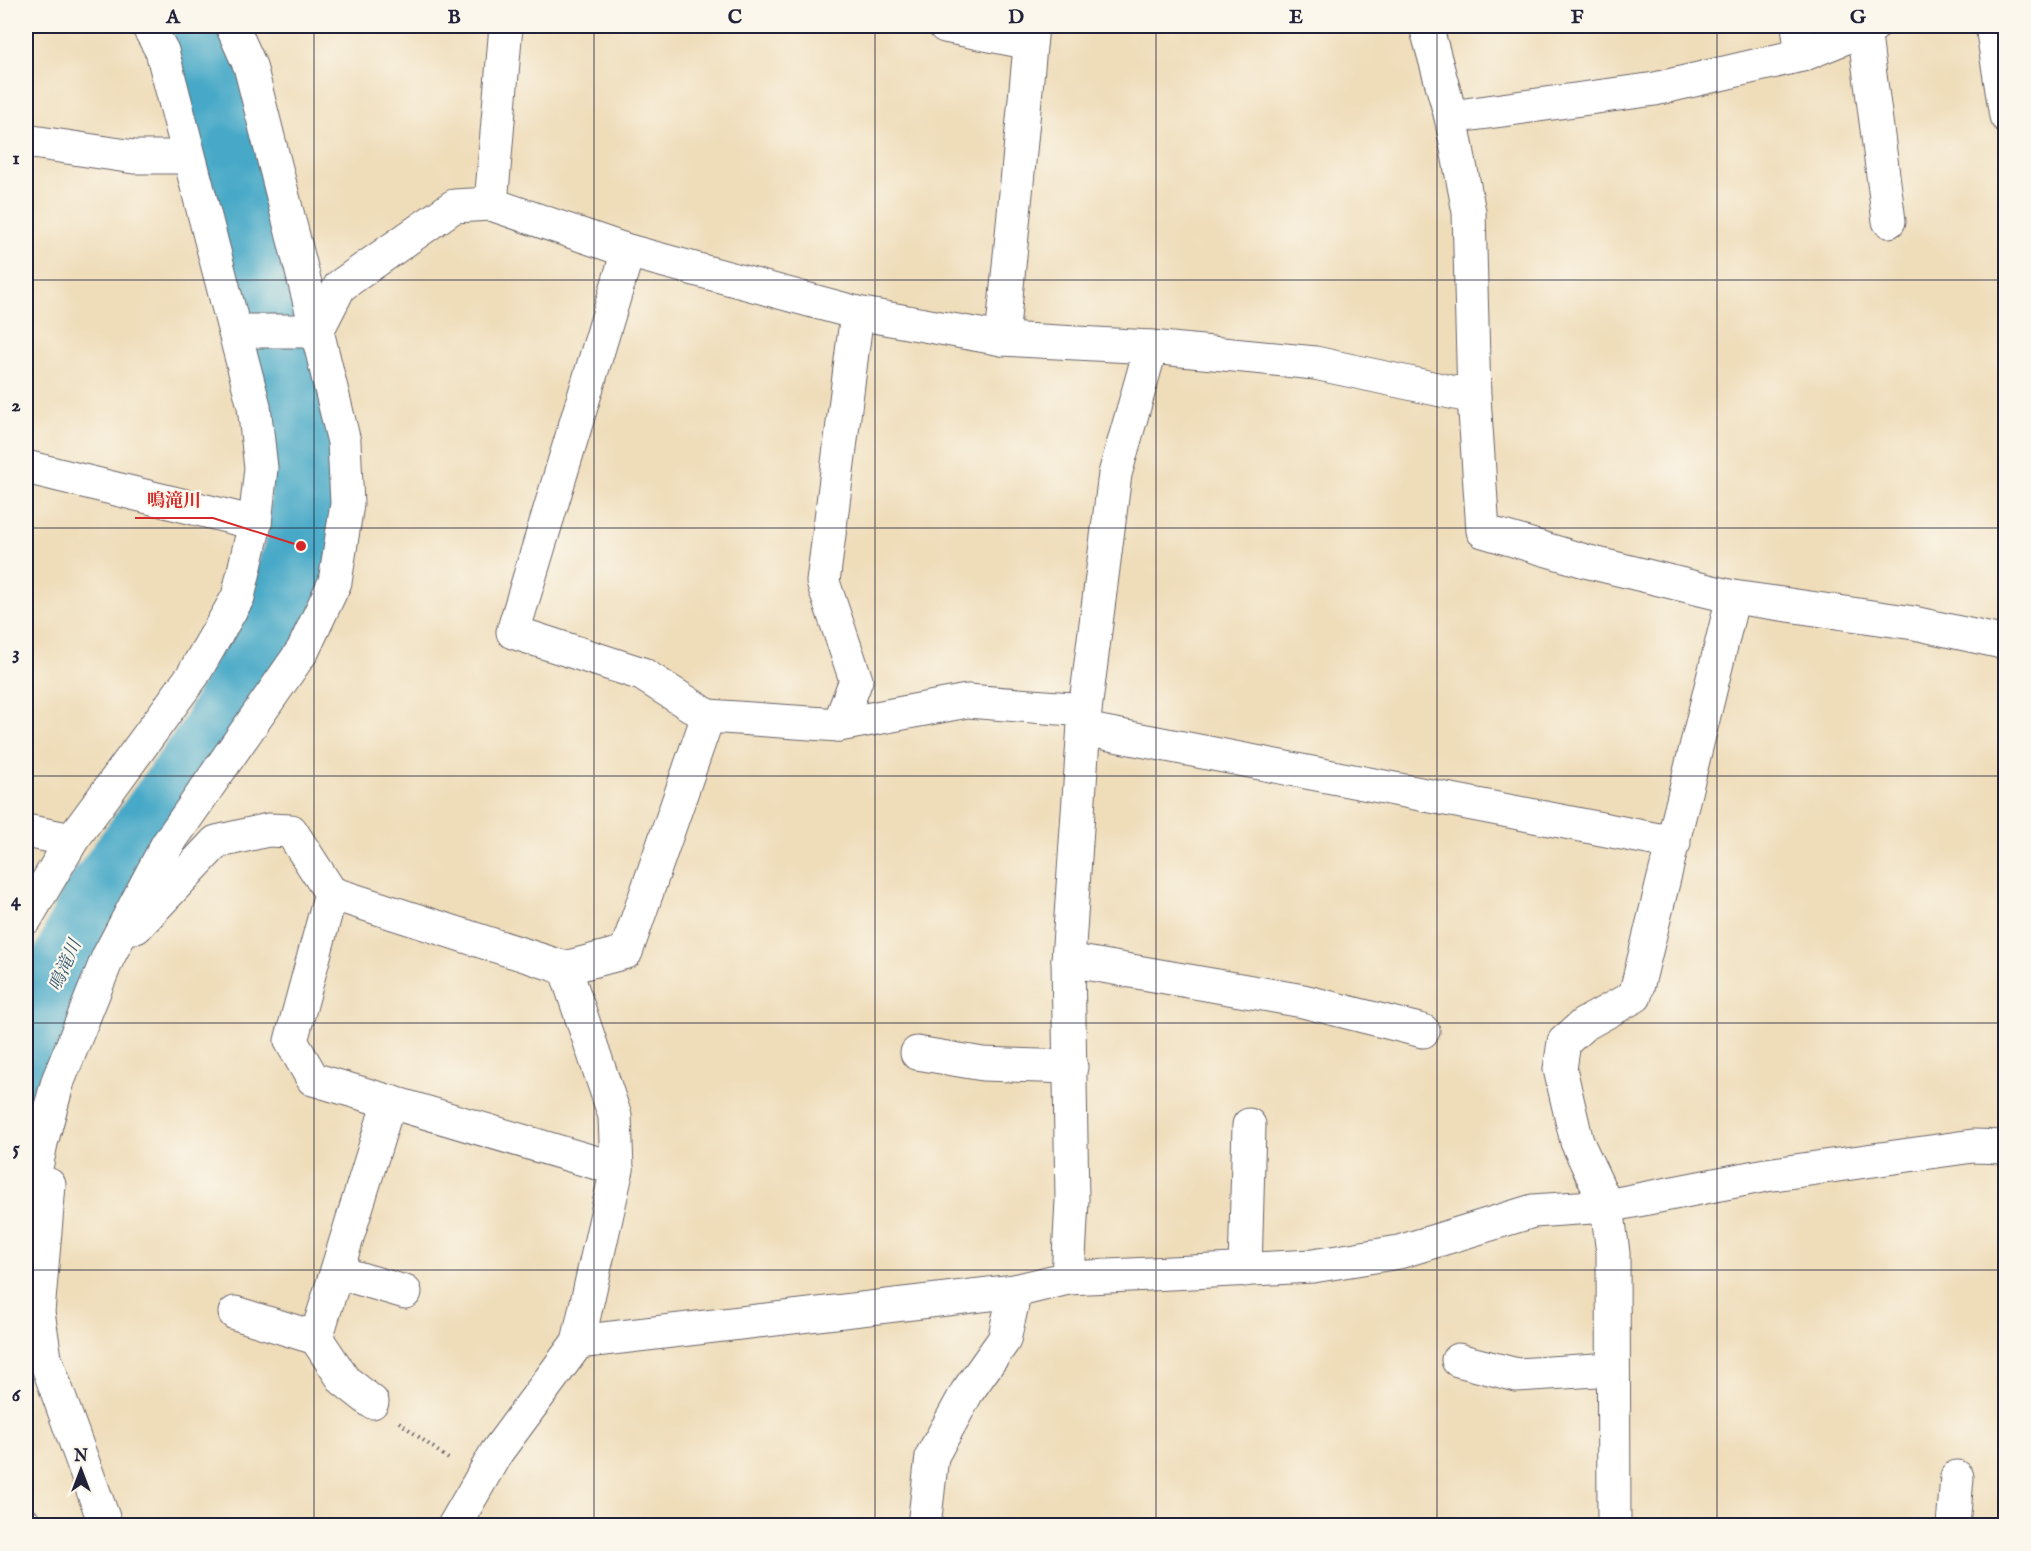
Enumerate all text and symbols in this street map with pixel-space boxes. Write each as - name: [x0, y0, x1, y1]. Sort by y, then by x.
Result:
- text: A: [165, 5, 181, 30]
- text: B: [447, 5, 461, 30]
- text: C: [728, 5, 742, 30]
- text: D: [1008, 5, 1024, 30]
- text: E: [1289, 5, 1303, 30]
- text: F: [1571, 5, 1584, 30]
- text: G: [1850, 5, 1867, 30]
- text: 1: [12, 146, 20, 171]
- text: 2: [11, 393, 21, 418]
- callout: 鳴滝川: [135, 482, 213, 518]
- text: 鳴滝川: [147, 490, 201, 513]
- text: 3: [12, 641, 20, 666]
- text: 4: [11, 888, 22, 913]
- water label: 鳴滝川: [45, 935, 88, 995]
- text: 5: [12, 1136, 20, 1161]
- text: 6: [12, 1383, 22, 1408]
- north arrow: [51, 1440, 111, 1500]
- text: N: [73, 1447, 88, 1467]

